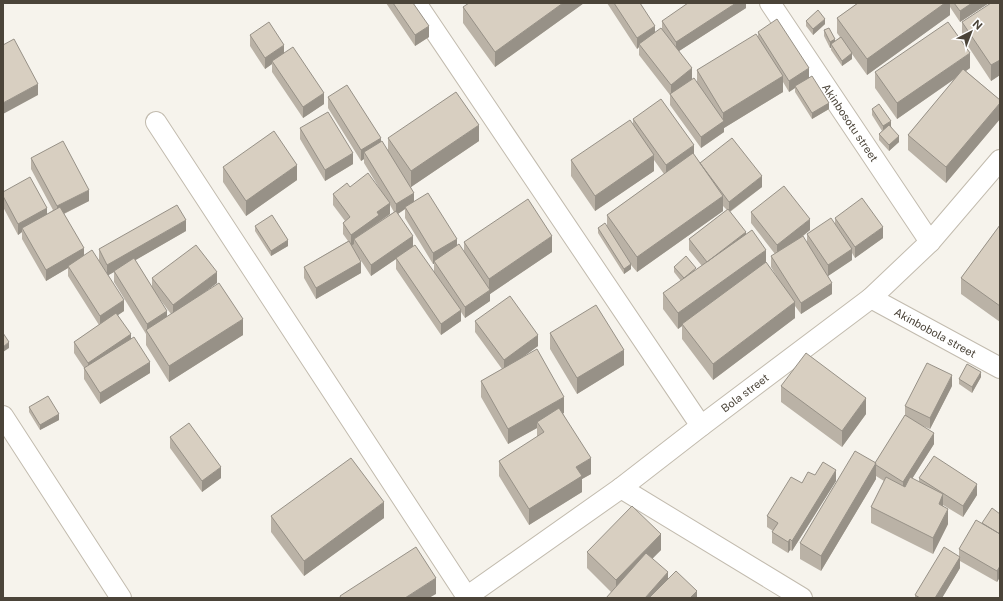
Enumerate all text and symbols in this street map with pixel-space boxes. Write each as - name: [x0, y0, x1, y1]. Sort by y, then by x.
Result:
- north arrow: [951, 12, 991, 52]
- text: N: [970, 17, 985, 32]
- street label: Akinbosotu street: [820, 81, 880, 164]
- street label: Akinbobola street: [892, 306, 978, 360]
- street label: Bola street: [719, 371, 771, 415]

